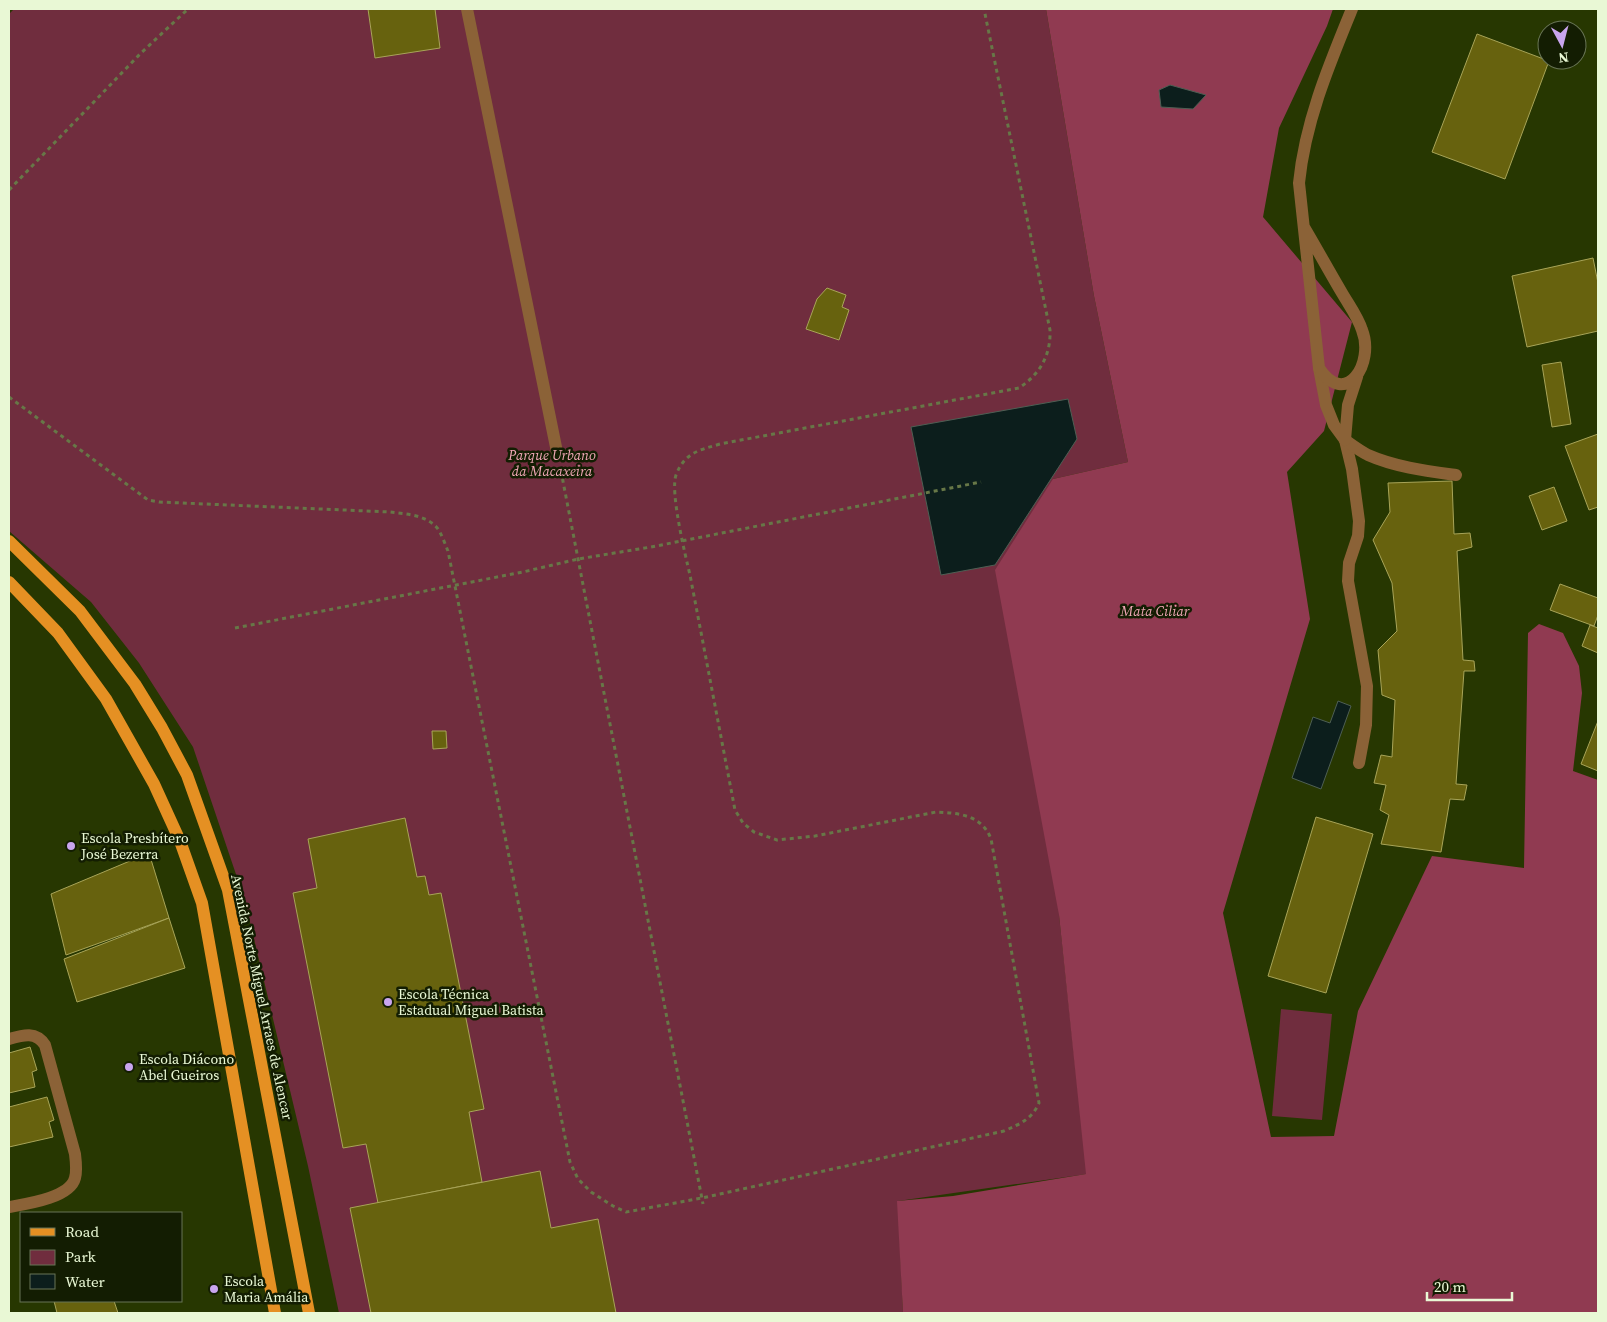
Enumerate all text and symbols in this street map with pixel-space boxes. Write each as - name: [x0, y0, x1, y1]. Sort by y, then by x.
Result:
- north arrow: [1537, 20, 1587, 70]
- text: N: [1557, 47, 1570, 68]
- park label: Parque Urbano da Macaxeira: [507, 445, 596, 481]
- park label: Mata Ciliar: [1120, 601, 1190, 621]
- place label: Escola Presbítero José Bezerra: [80, 828, 189, 864]
- marker: Escola Presbítero José Bezerra: [65, 840, 77, 852]
- street label: Avenida Norte Miguel Arraes de Alencar: [226, 872, 298, 1122]
- place label: Escola Técnica Estadual Miguel Batista: [398, 984, 545, 1020]
- marker: Escola Técnica Estadual Miguel Batista: [382, 996, 394, 1008]
- place label: Escola Diácono Abel Gueiros: [139, 1049, 235, 1085]
- marker: Escola Diácono Abel Gueiros: [123, 1061, 135, 1073]
- legend: [20, 1212, 182, 1302]
- text: Road: [65, 1221, 99, 1242]
- text: Park: [65, 1246, 97, 1267]
- scale bar: [1427, 1270, 1512, 1302]
- text: Water: [65, 1271, 106, 1292]
- place label: Escola Maria Amália: [224, 1271, 309, 1307]
- text: 20 m: [1434, 1276, 1466, 1297]
- marker: Escola Maria Amália: [208, 1283, 220, 1295]

